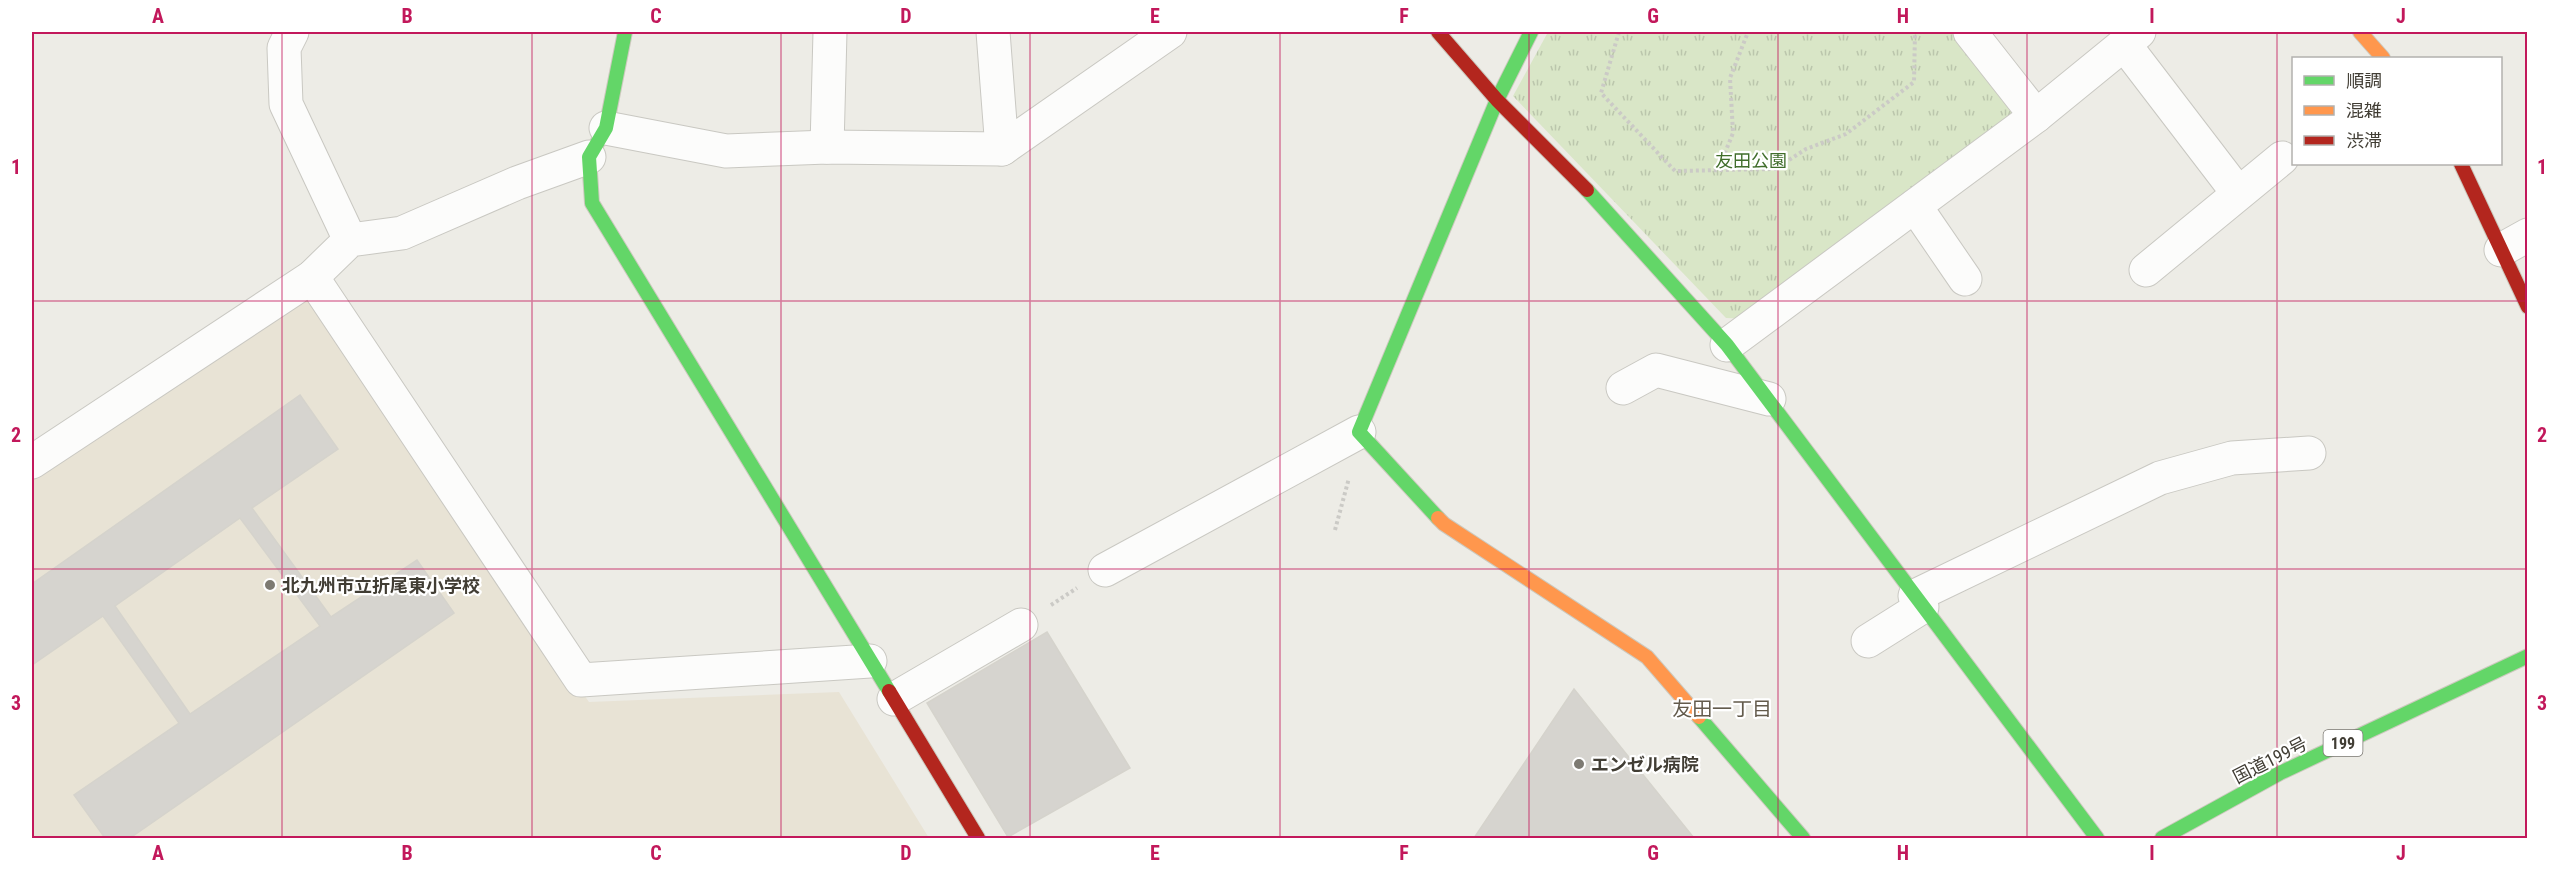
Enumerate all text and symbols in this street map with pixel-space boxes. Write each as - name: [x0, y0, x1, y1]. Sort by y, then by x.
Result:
- text: A: [152, 4, 164, 28]
- text: B: [401, 4, 413, 28]
- text: C: [650, 4, 662, 28]
- text: D: [900, 4, 912, 28]
- text: E: [1150, 4, 1160, 28]
- text: F: [1399, 4, 1409, 28]
- text: G: [1647, 4, 1659, 28]
- text: H: [1897, 4, 1909, 28]
- text: I: [2149, 4, 2155, 28]
- text: J: [2396, 4, 2406, 28]
- legend: [2292, 57, 2502, 165]
- text: 順調: [2346, 70, 2382, 91]
- text: 混雑: [2346, 100, 2382, 121]
- text: 渋滞: [2346, 130, 2382, 151]
- park label: 友田公園: [1715, 150, 1787, 171]
- text: 1: [11, 155, 21, 179]
- text: 1: [2537, 155, 2547, 179]
- text: 2: [11, 423, 21, 447]
- text: 2: [2537, 423, 2547, 447]
- place label: 北九州市立折尾東小学校: [282, 575, 480, 596]
- marker: 北九州市立折尾東小学校: [263, 578, 277, 592]
- text: 3: [11, 691, 21, 715]
- text: 3: [2537, 691, 2547, 715]
- district label: 友田一丁目: [1672, 697, 1772, 721]
- road number: 199: [2324, 730, 2362, 756]
- street label: 国道199号: [2229, 732, 2311, 788]
- place label: エンゼル病院: [1591, 754, 1699, 775]
- marker: エンゼル病院: [1572, 757, 1586, 771]
- text: A: [152, 841, 164, 865]
- text: B: [401, 841, 413, 865]
- text: C: [650, 841, 662, 865]
- text: D: [900, 841, 912, 865]
- text: E: [1150, 841, 1160, 865]
- text: F: [1399, 841, 1409, 865]
- text: G: [1647, 841, 1659, 865]
- text: H: [1897, 841, 1909, 865]
- text: I: [2149, 841, 2155, 865]
- text: J: [2396, 841, 2406, 865]

